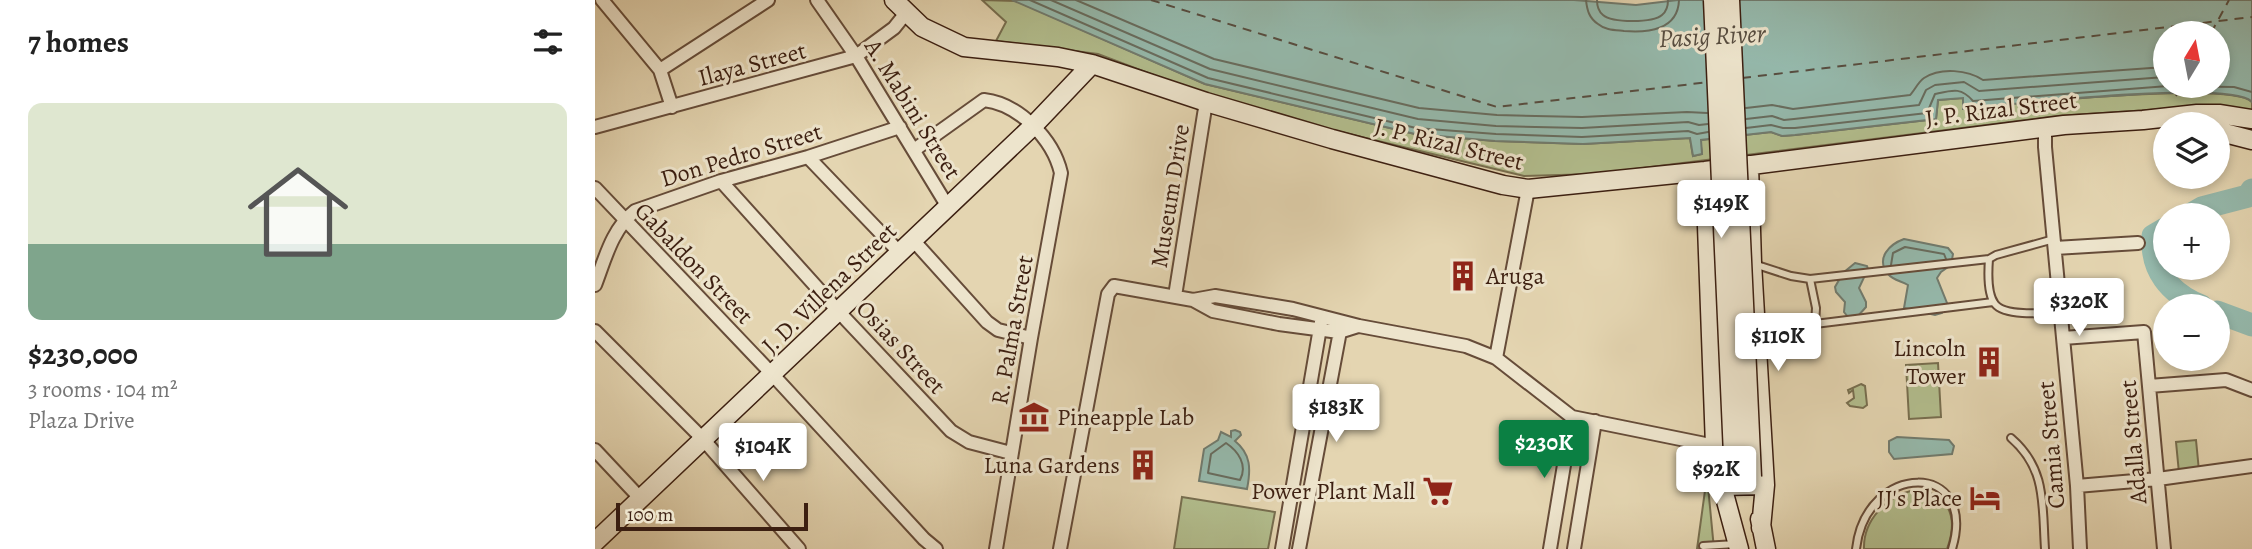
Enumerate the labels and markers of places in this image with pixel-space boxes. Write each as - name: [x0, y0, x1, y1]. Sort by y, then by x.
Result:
- pin: $149K: [1672, 180, 1770, 240]
- building icon: Aruga: [1446, 259, 1480, 293]
- place label: Aruga: [1485, 260, 1545, 292]
- pin: $320K: [2030, 278, 2128, 338]
- pin: $110K: [1729, 314, 1827, 373]
- place label: Lincoln Tower: [1893, 332, 1966, 392]
- building icon: Lincoln Tower: [1972, 345, 2006, 379]
- pin: $183K: [1287, 384, 1385, 444]
- museum icon: Pineapple Lab: [1017, 400, 1051, 434]
- place label: Pineapple Lab: [1057, 401, 1194, 433]
- pin: $230K: [1495, 420, 1593, 480]
- pin: $104K: [714, 424, 812, 483]
- pin: $92K: [1675, 447, 1757, 506]
- building icon: Luna Gardens: [1126, 448, 1160, 482]
- place label: Luna Gardens: [983, 449, 1120, 481]
- supermarket icon: Power Plant Mall: [1421, 474, 1455, 508]
- place label: Power Plant Mall: [1251, 475, 1415, 507]
- hotel icon: JJ's Place: [1968, 481, 2002, 515]
- place label: JJ's Place: [1877, 482, 1962, 514]

